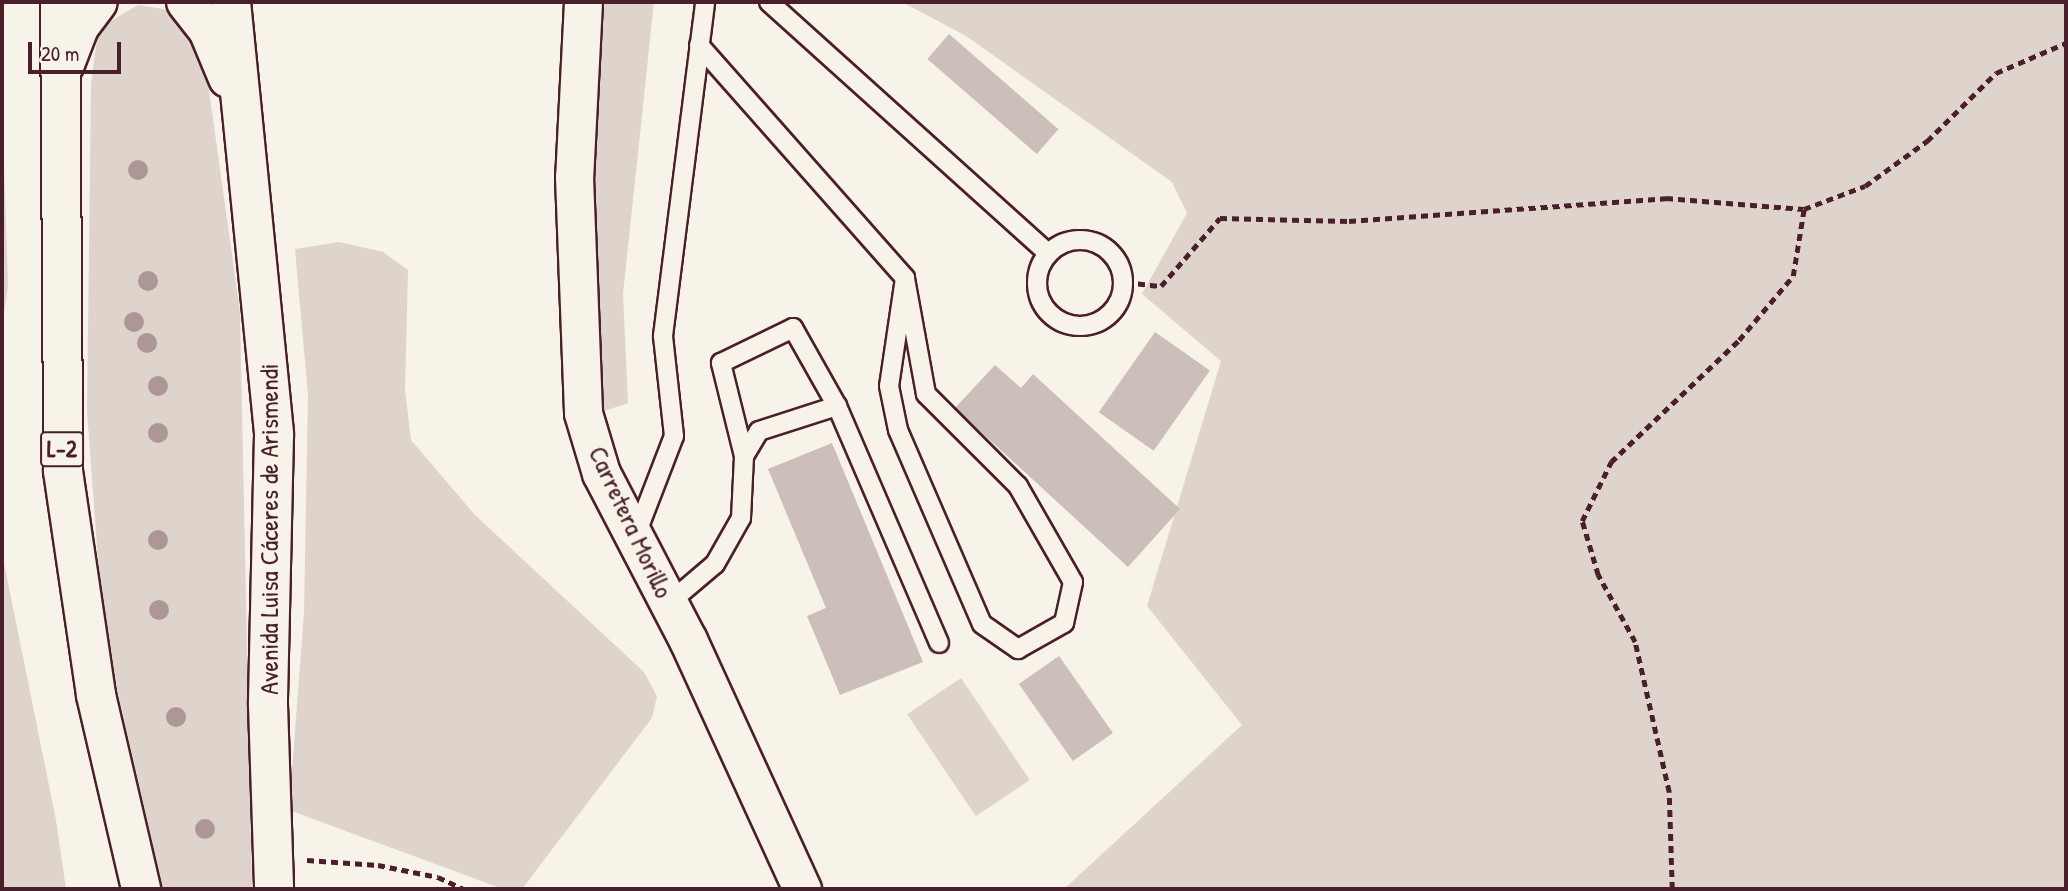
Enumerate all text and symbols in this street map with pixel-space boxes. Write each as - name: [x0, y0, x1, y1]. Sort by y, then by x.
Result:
- scale bar: [32, 28, 124, 72]
- text: 20 m: [41, 39, 79, 68]
- street label: Avenida Luisa Cáceres de Arismendi: [253, 363, 285, 695]
- road number: L-2: [39, 428, 85, 470]
- street label: Carretera Morillo: [582, 441, 680, 603]

